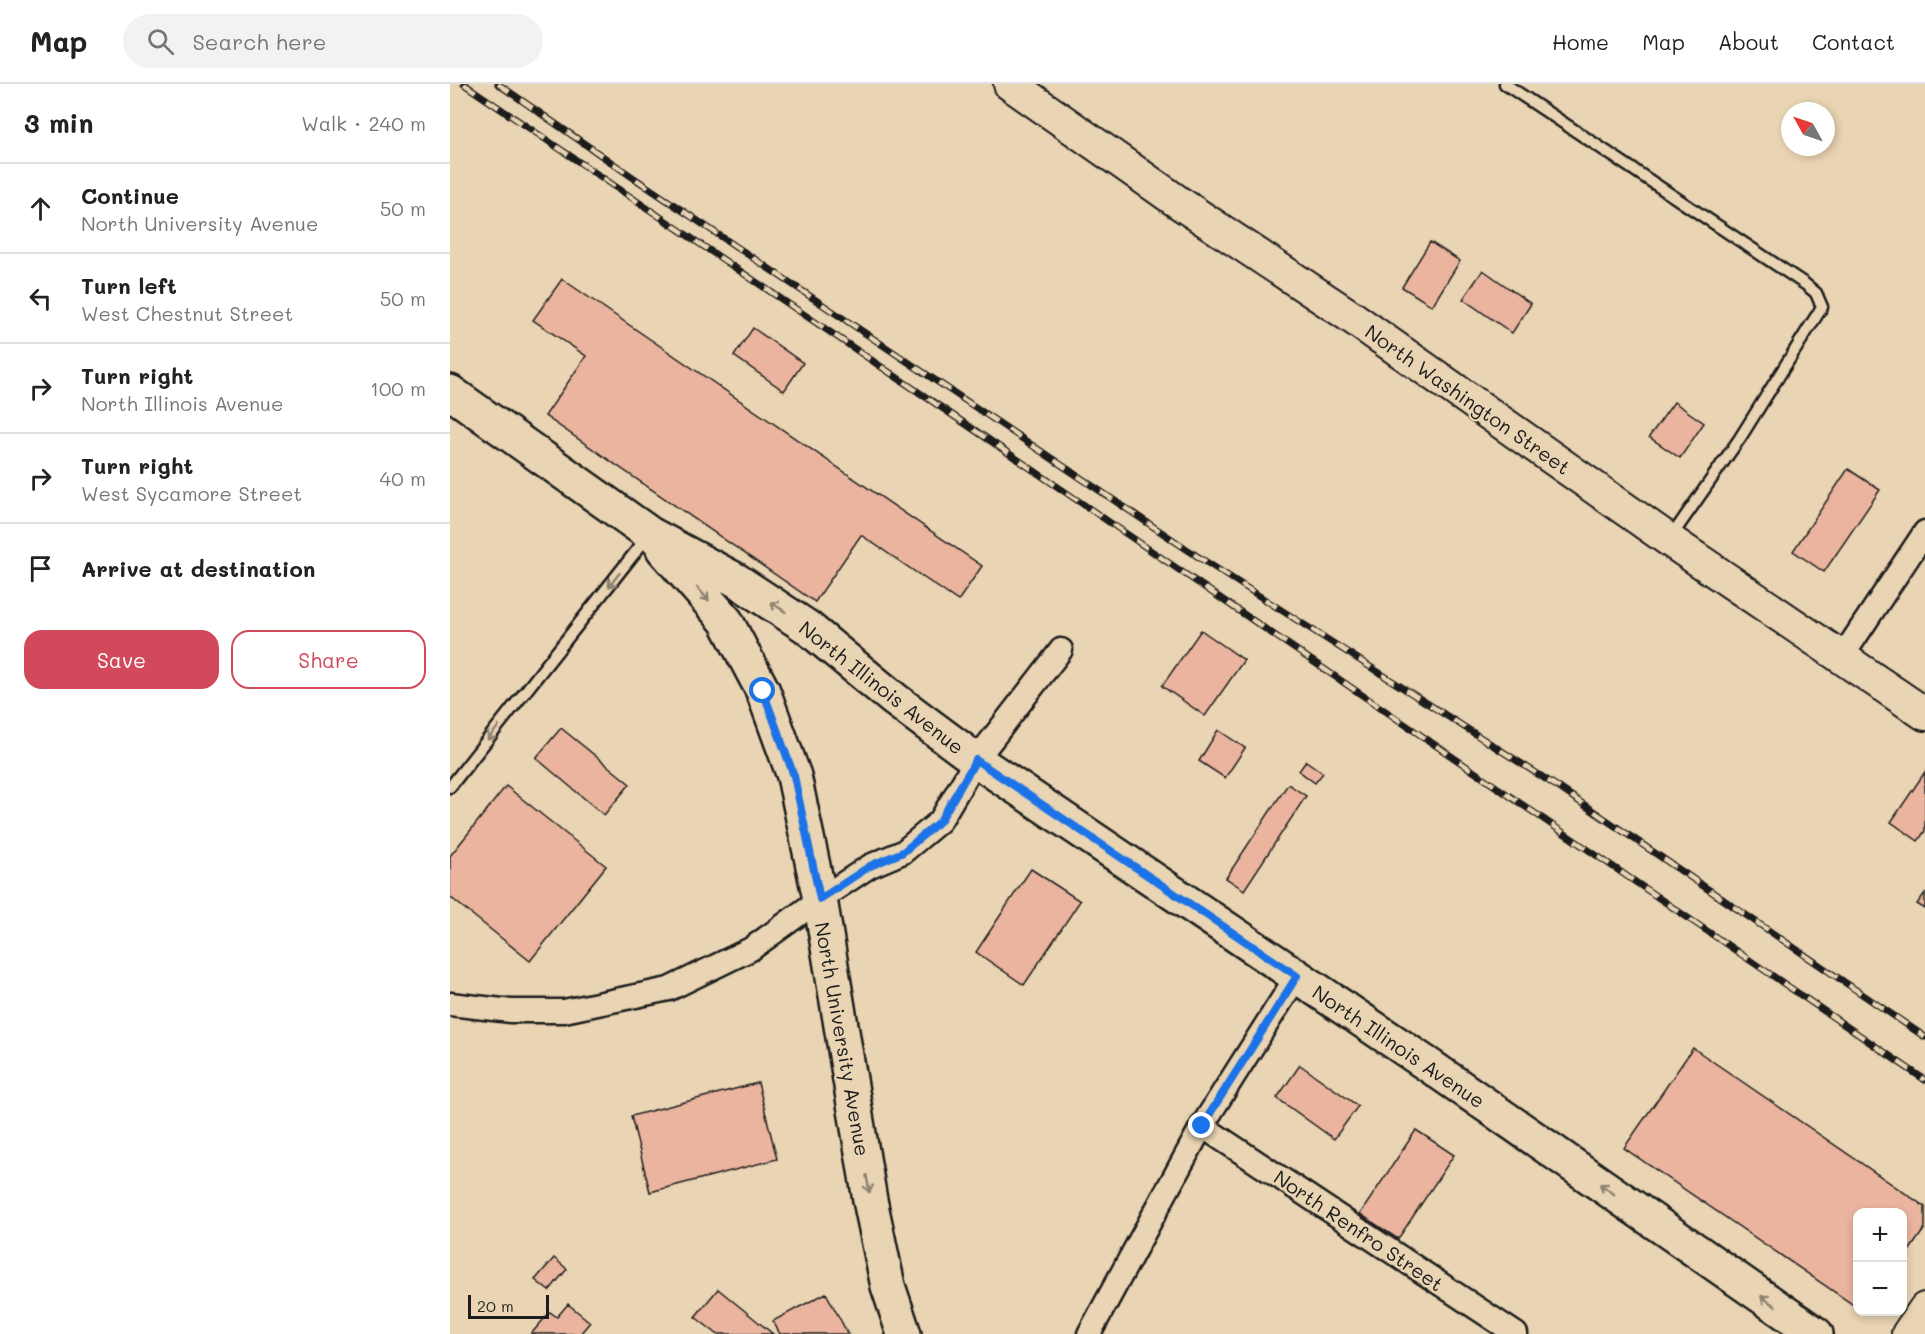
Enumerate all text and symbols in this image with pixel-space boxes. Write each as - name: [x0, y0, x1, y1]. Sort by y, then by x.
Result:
- search box: [123, 14, 543, 68]
- text: Map: [30, 23, 87, 59]
- icon: search: [144, 25, 177, 58]
- text: Search here: [192, 27, 326, 56]
- text: Home: [1552, 28, 1609, 55]
- text: Map: [1642, 28, 1685, 55]
- text: About: [1718, 28, 1779, 55]
- text: Contact: [1812, 28, 1895, 55]
- north arrow: [1781, 102, 1835, 156]
- text: 3 min: [24, 106, 93, 140]
- text: Walk · 240 m: [301, 110, 426, 136]
- text: Continue: [81, 181, 179, 210]
- icon: ahead: [24, 192, 57, 225]
- text: 50 m: [380, 195, 426, 221]
- text: North University Avenue: [81, 210, 318, 236]
- text: Turn left: [81, 271, 177, 300]
- icon: left: [24, 282, 57, 315]
- text: 50 m: [380, 285, 426, 311]
- text: West Chestnut Street: [81, 300, 293, 326]
- street label: North Washington Street: [1360, 318, 1576, 480]
- text: Turn right: [81, 361, 193, 390]
- icon: right: [24, 372, 57, 405]
- text: 100 m: [370, 375, 426, 401]
- text: North Illinois Avenue: [81, 390, 283, 416]
- text: Turn right: [81, 451, 193, 480]
- icon: right: [24, 462, 57, 495]
- text: 40 m: [380, 465, 426, 491]
- text: West Sycamore Street: [81, 480, 302, 506]
- icon: arrive: [24, 552, 57, 585]
- text: Arrive at destination: [81, 554, 316, 583]
- one-way arrow: [607, 572, 620, 588]
- one-way arrow: [696, 586, 709, 602]
- one-way arrow: [770, 601, 786, 613]
- street label: North Illinois Avenue: [794, 614, 970, 760]
- button: Save: [24, 630, 219, 689]
- button: Share: [231, 630, 426, 689]
- route start: [749, 677, 775, 703]
- one-way arrow: [487, 725, 500, 741]
- street label: North University Avenue: [810, 920, 876, 1158]
- street label: North Illinois Avenue: [1308, 979, 1490, 1113]
- route end: [1188, 1112, 1214, 1138]
- street label: North Renfro Street: [1269, 1164, 1449, 1296]
- one-way arrow: [862, 1174, 873, 1194]
- one-way arrow: [1600, 1183, 1616, 1195]
- map controls: [1853, 1208, 1907, 1316]
- button: +: [1853, 1208, 1907, 1262]
- button: −: [1853, 1262, 1907, 1316]
- scale bar: [468, 1292, 549, 1320]
- text: 20 m: [477, 1295, 514, 1316]
- one-way arrow: [1760, 1295, 1776, 1307]

